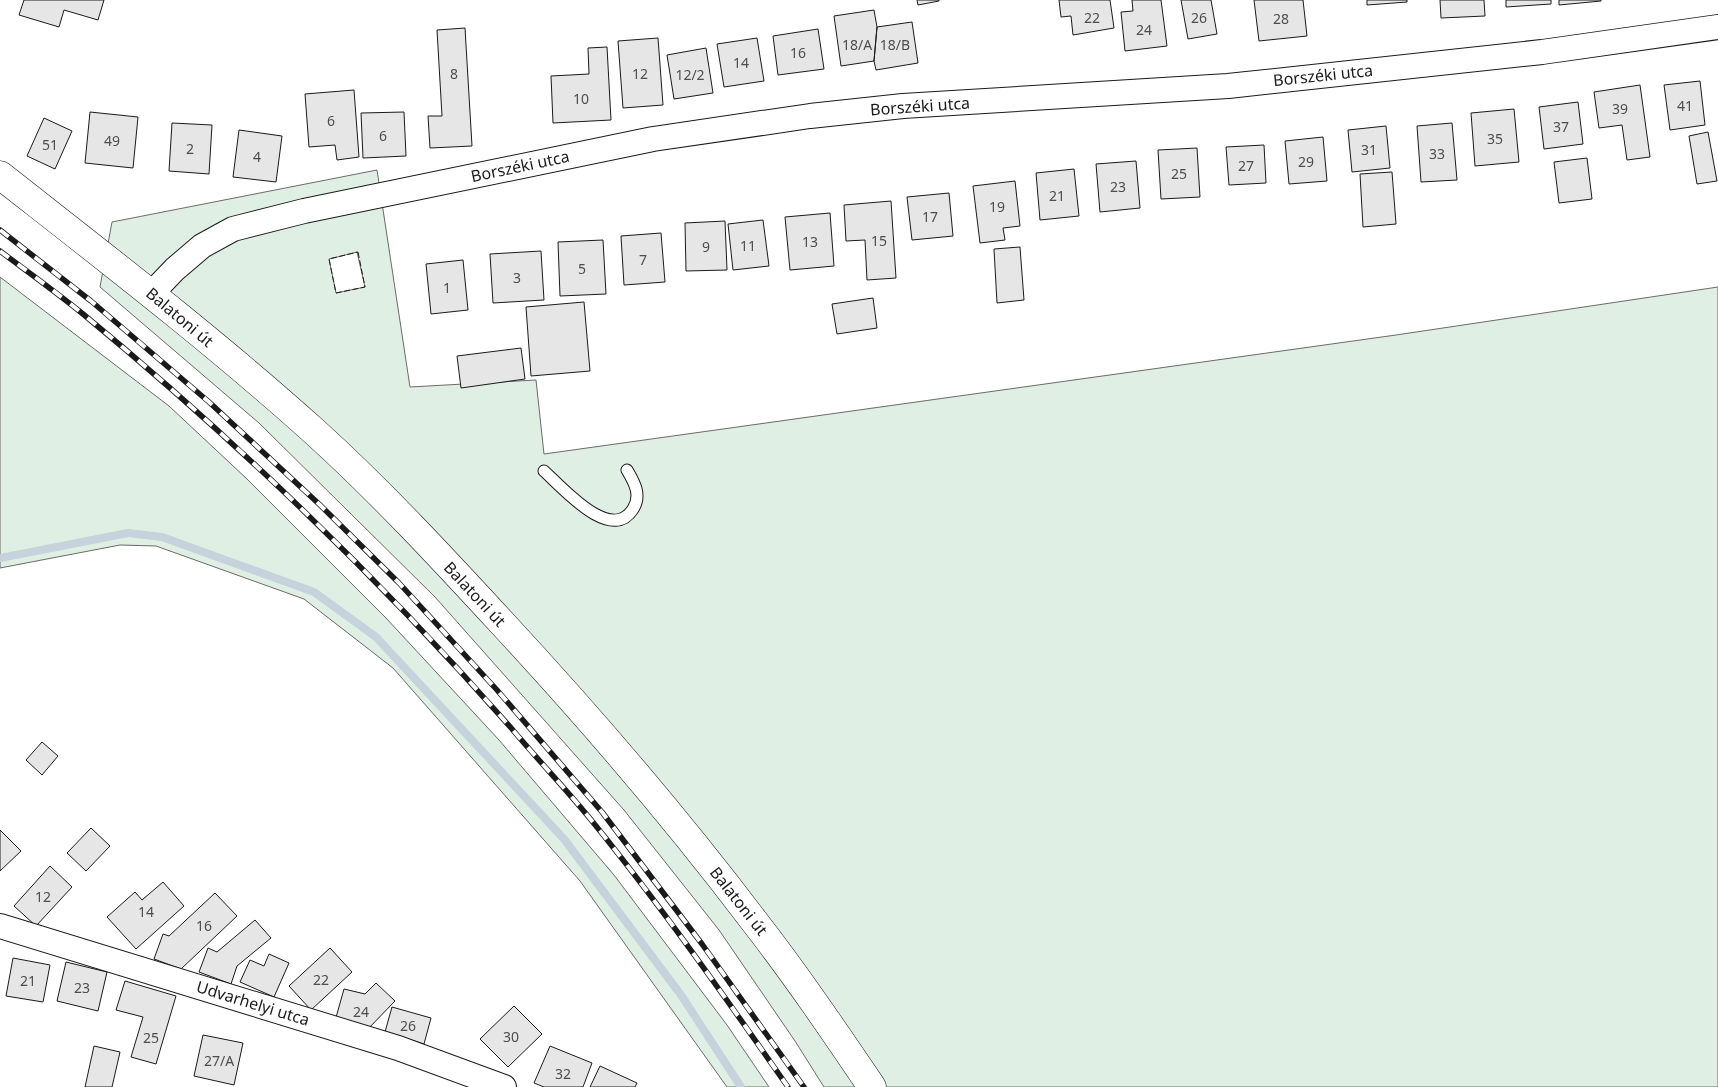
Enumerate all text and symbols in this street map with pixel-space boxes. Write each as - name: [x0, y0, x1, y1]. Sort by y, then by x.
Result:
- house number: 22: [1084, 8, 1100, 27]
- house number: 26: [1191, 8, 1207, 27]
- house number: 28: [1273, 9, 1289, 28]
- house number: 24: [1136, 20, 1152, 39]
- house number: 18/A: [842, 35, 872, 54]
- house number: 18/B: [880, 35, 910, 54]
- house number: 16: [790, 43, 806, 62]
- house number: 14: [733, 53, 749, 72]
- street label: Borszéki utca: [1272, 59, 1374, 91]
- house number: 8: [450, 64, 458, 83]
- house number: 12: [632, 64, 648, 83]
- house number: 12/2: [675, 65, 705, 84]
- house number: 10: [573, 89, 589, 108]
- street label: Borszéki utca: [869, 92, 971, 120]
- house number: 41: [1677, 96, 1693, 115]
- house number: 39: [1612, 99, 1628, 118]
- house number: 6: [327, 111, 335, 130]
- house number: 37: [1553, 117, 1569, 136]
- house number: 6: [379, 126, 387, 145]
- house number: 35: [1487, 129, 1503, 148]
- house number: 49: [104, 131, 120, 150]
- house number: 51: [42, 135, 58, 154]
- house number: 2: [186, 139, 194, 158]
- house number: 31: [1361, 140, 1377, 159]
- house number: 33: [1429, 144, 1445, 163]
- street label: Borszéki utca: [469, 145, 571, 187]
- house number: 4: [253, 147, 261, 166]
- house number: 29: [1298, 152, 1314, 171]
- house number: 27: [1238, 156, 1254, 175]
- house number: 25: [1171, 164, 1187, 183]
- house number: 23: [1110, 177, 1126, 196]
- house number: 21: [1049, 186, 1065, 205]
- house number: 19: [989, 197, 1005, 216]
- house number: 17: [922, 207, 938, 226]
- house number: 15: [871, 231, 887, 250]
- house number: 13: [802, 232, 818, 251]
- house number: 11: [740, 236, 756, 255]
- house number: 9: [702, 237, 710, 256]
- house number: 7: [639, 250, 647, 269]
- house number: 5: [578, 259, 586, 278]
- house number: 3: [513, 268, 521, 287]
- house number: 1: [443, 278, 451, 297]
- street label: Balatoni út: [142, 282, 219, 352]
- street label: Balatoni út: [439, 557, 511, 632]
- street label: Balatoni út: [705, 862, 773, 940]
- house number: 12: [35, 887, 51, 906]
- house number: 14: [138, 902, 154, 921]
- house number: 16: [196, 916, 212, 935]
- house number: 22: [313, 970, 329, 989]
- house number: 21: [20, 971, 36, 990]
- street label: Udvarhelyi utca: [194, 975, 312, 1031]
- house number: 23: [74, 978, 90, 997]
- house number: 24: [353, 1002, 369, 1021]
- house number: 26: [400, 1016, 416, 1035]
- house number: 30: [503, 1027, 519, 1046]
- house number: 25: [143, 1028, 159, 1047]
- house number: 27/A: [204, 1051, 234, 1070]
- house number: 32: [555, 1064, 571, 1083]

